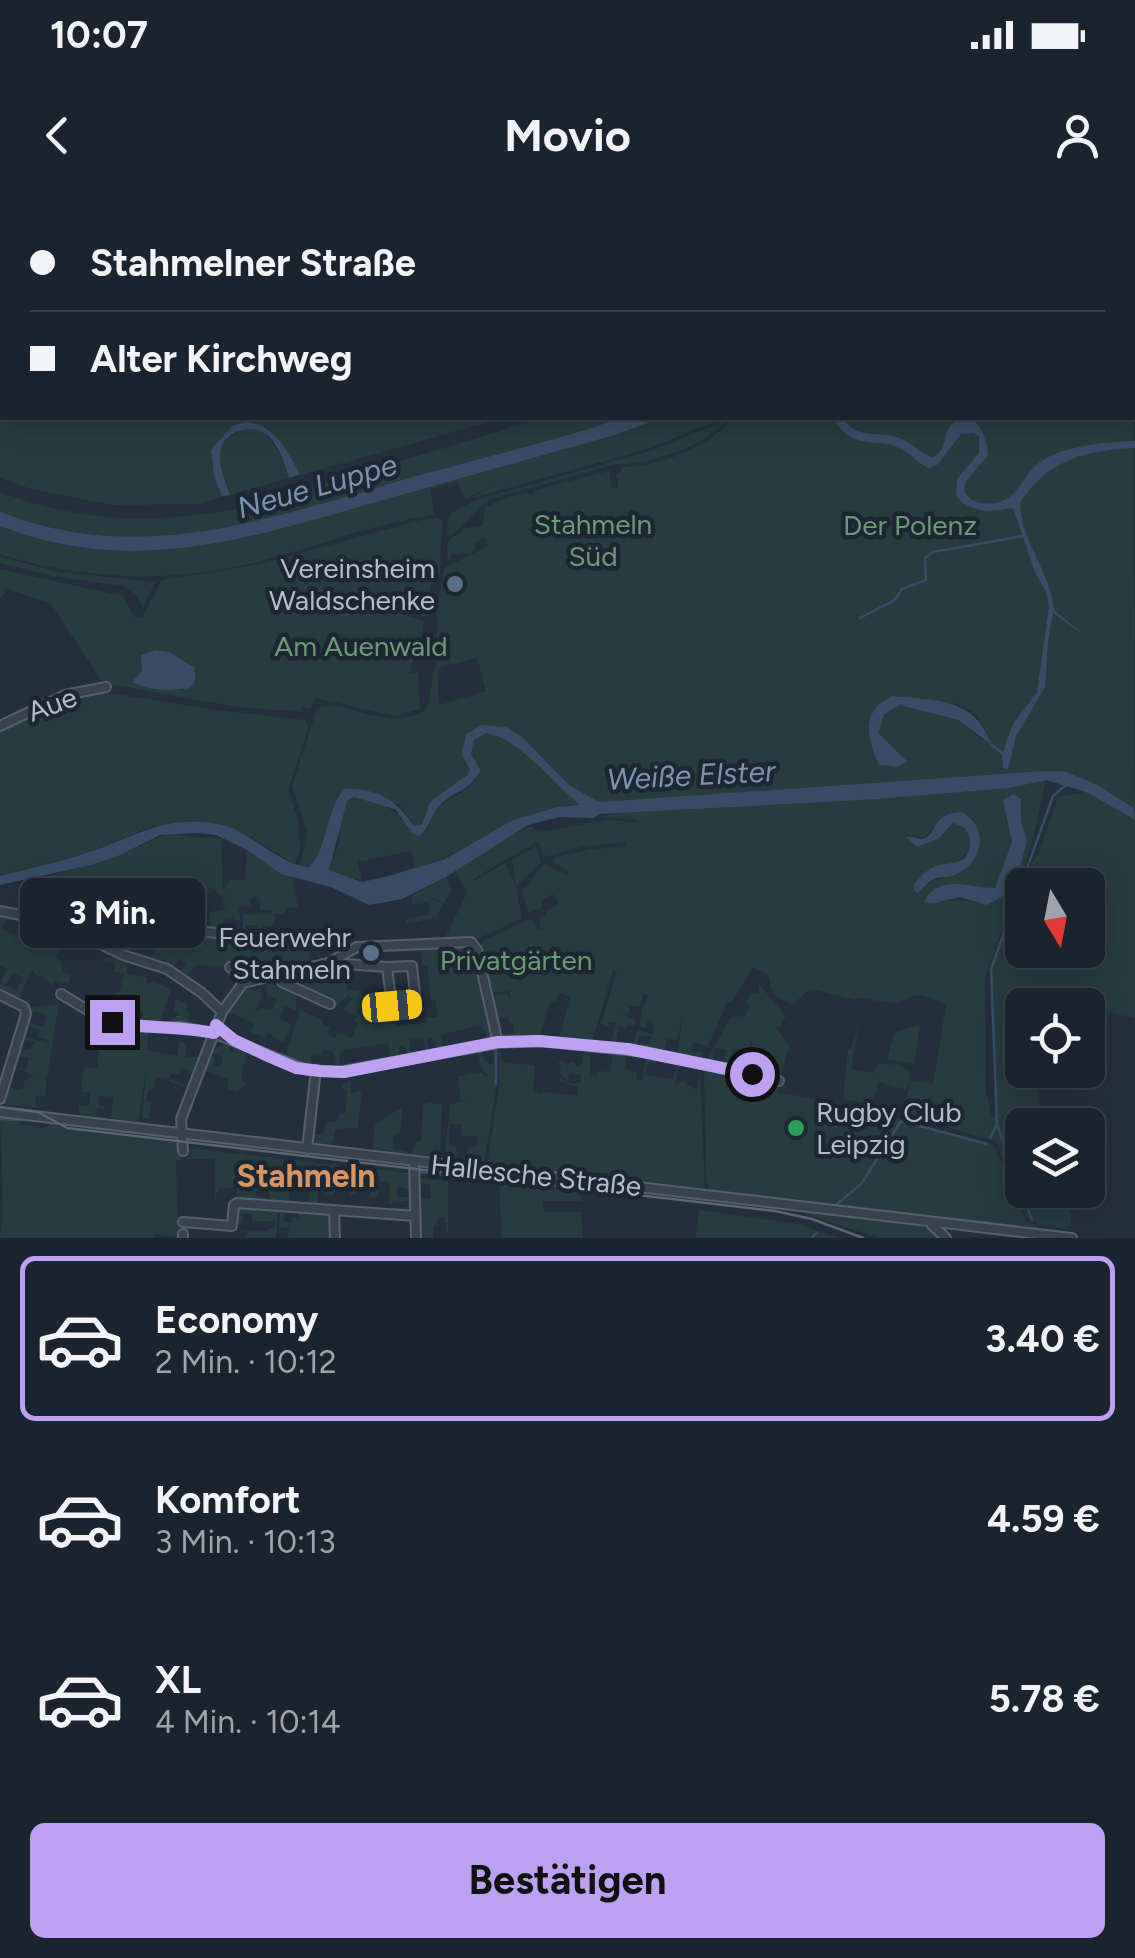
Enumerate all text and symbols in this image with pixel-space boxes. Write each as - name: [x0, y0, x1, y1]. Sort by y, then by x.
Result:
- text: 10:07: [50, 12, 148, 58]
- icon: back: [30, 108, 85, 163]
- text: Movio: [504, 108, 631, 162]
- icon: person: [1050, 108, 1105, 163]
- text: Stahmelner Straße: [90, 240, 416, 286]
- text: Alter Kirchweg: [90, 336, 352, 382]
- water label: Neue Luppe: [233, 446, 401, 526]
- park label: Stahmeln Süd: [534, 507, 652, 573]
- park label: Der Polenz: [843, 508, 977, 542]
- place label: Vereinsheim Waldschenke: [269, 551, 435, 617]
- marker: Vereinsheim Waldschenke: [444, 573, 466, 595]
- park label: Am Auenwald: [274, 629, 448, 663]
- street label: Aue: [23, 679, 81, 729]
- water label: Weiße Elster: [606, 752, 778, 798]
- north arrow: [1005, 868, 1105, 968]
- map controls: [1005, 868, 1105, 1208]
- callout: 3 Min.: [19, 877, 204, 947]
- text: 3 Min.: [69, 894, 156, 932]
- place label: Feuerwehr Stahmeln: [218, 920, 352, 986]
- marker: Feuerwehr Stahmeln: [360, 942, 382, 964]
- park label: Privatgärten: [440, 943, 592, 977]
- car: [361, 988, 423, 1024]
- button: locate: [1005, 988, 1105, 1088]
- route end: [90, 1000, 135, 1045]
- route start: [730, 1052, 775, 1097]
- place label: Rugby Club Leipzig: [816, 1095, 962, 1161]
- button: layers: [1005, 1108, 1105, 1208]
- marker: Rugby Club Leipzig: [785, 1117, 807, 1139]
- street label: Hallesche Straße: [429, 1147, 643, 1203]
- district label: Stahmeln: [237, 1157, 375, 1195]
- icon: car: [35, 1294, 125, 1384]
- text: Economy: [155, 1297, 318, 1343]
- text: 3.40 €: [985, 1316, 1100, 1362]
- text: 2 Min. · 10:12: [155, 1343, 337, 1381]
- icon: car: [35, 1474, 125, 1564]
- text: Komfort: [155, 1477, 301, 1523]
- text: 4.59 €: [987, 1496, 1100, 1542]
- text: 3 Min. · 10:13: [155, 1523, 336, 1561]
- icon: car: [35, 1654, 125, 1744]
- text: XL: [155, 1657, 201, 1703]
- text: 5.78 €: [989, 1676, 1100, 1722]
- text: 4 Min. · 10:14: [155, 1703, 341, 1741]
- button: Bestätigen: [30, 1823, 1105, 1938]

